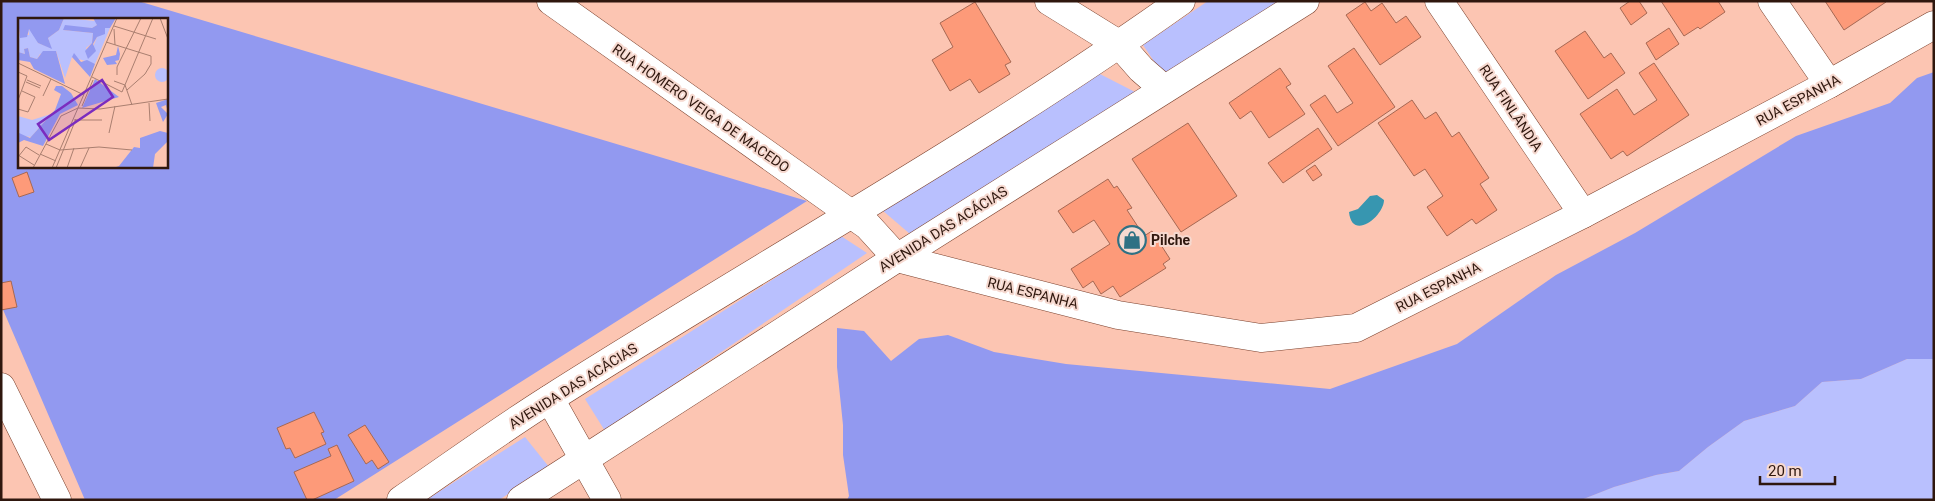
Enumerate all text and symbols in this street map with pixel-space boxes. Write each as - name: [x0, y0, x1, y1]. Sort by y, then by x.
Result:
- inset map: [18, 18, 168, 168]
- street label: RUA HOMERO VEIGA DE MACEDO: [609, 41, 793, 175]
- street label: RUA FINLÂNDIA: [1476, 61, 1547, 154]
- street label: RUA ESPANHA: [1753, 71, 1843, 129]
- street label: AVENIDA DAS ACÁCIAS: [875, 182, 1010, 275]
- shop icon: Pilche: [1117, 225, 1147, 255]
- place label: Pilche: [1151, 232, 1191, 248]
- street label: RUA ESPANHA: [1393, 259, 1483, 315]
- street label: RUA ESPANHA: [986, 274, 1080, 312]
- street label: AVENIDA DAS ACÁCIAS: [505, 339, 640, 432]
- scale bar: [1760, 454, 1835, 486]
- text: 20 m: [1768, 462, 1802, 480]

